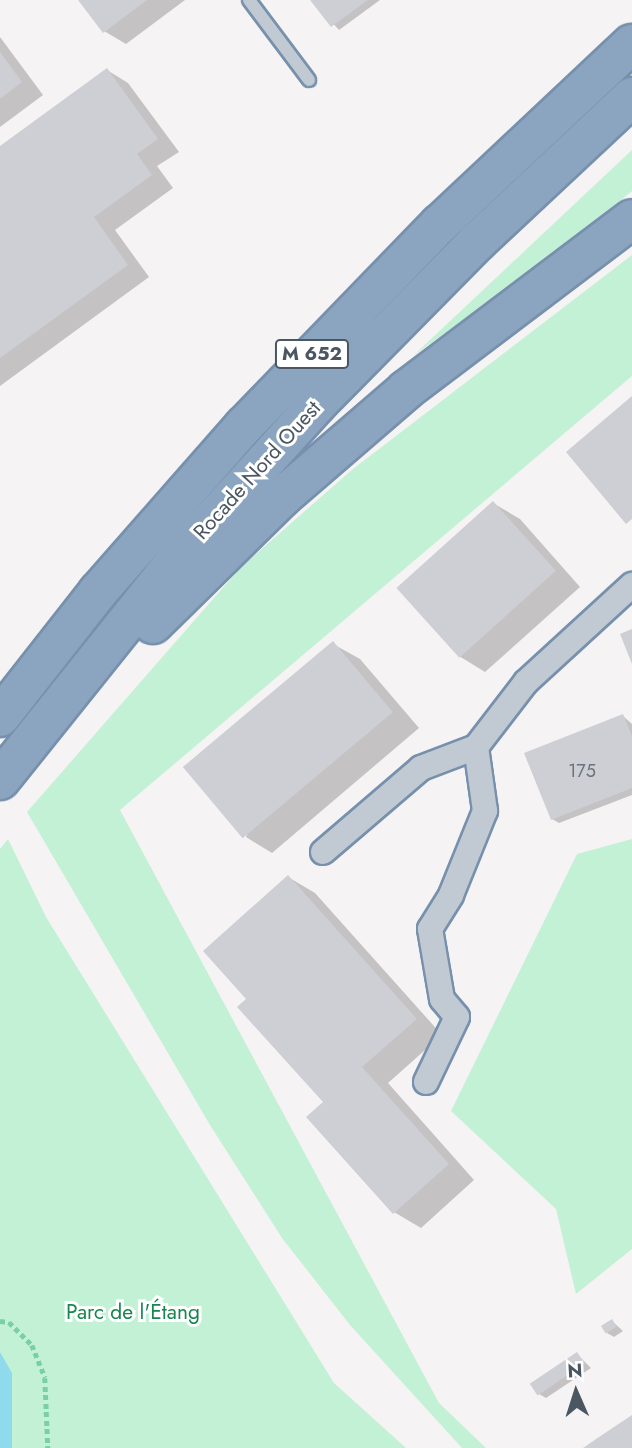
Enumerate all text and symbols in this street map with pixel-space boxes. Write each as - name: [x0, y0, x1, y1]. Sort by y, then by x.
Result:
- road number: M 652: [274, 338, 350, 370]
- street label: Rocade Nord Ouest: [188, 396, 326, 544]
- house number: 175: [568, 760, 596, 782]
- park label: Parc de l'Étang: [66, 1299, 200, 1325]
- north arrow: [541, 1357, 611, 1427]
- text: N: [567, 1357, 583, 1384]

